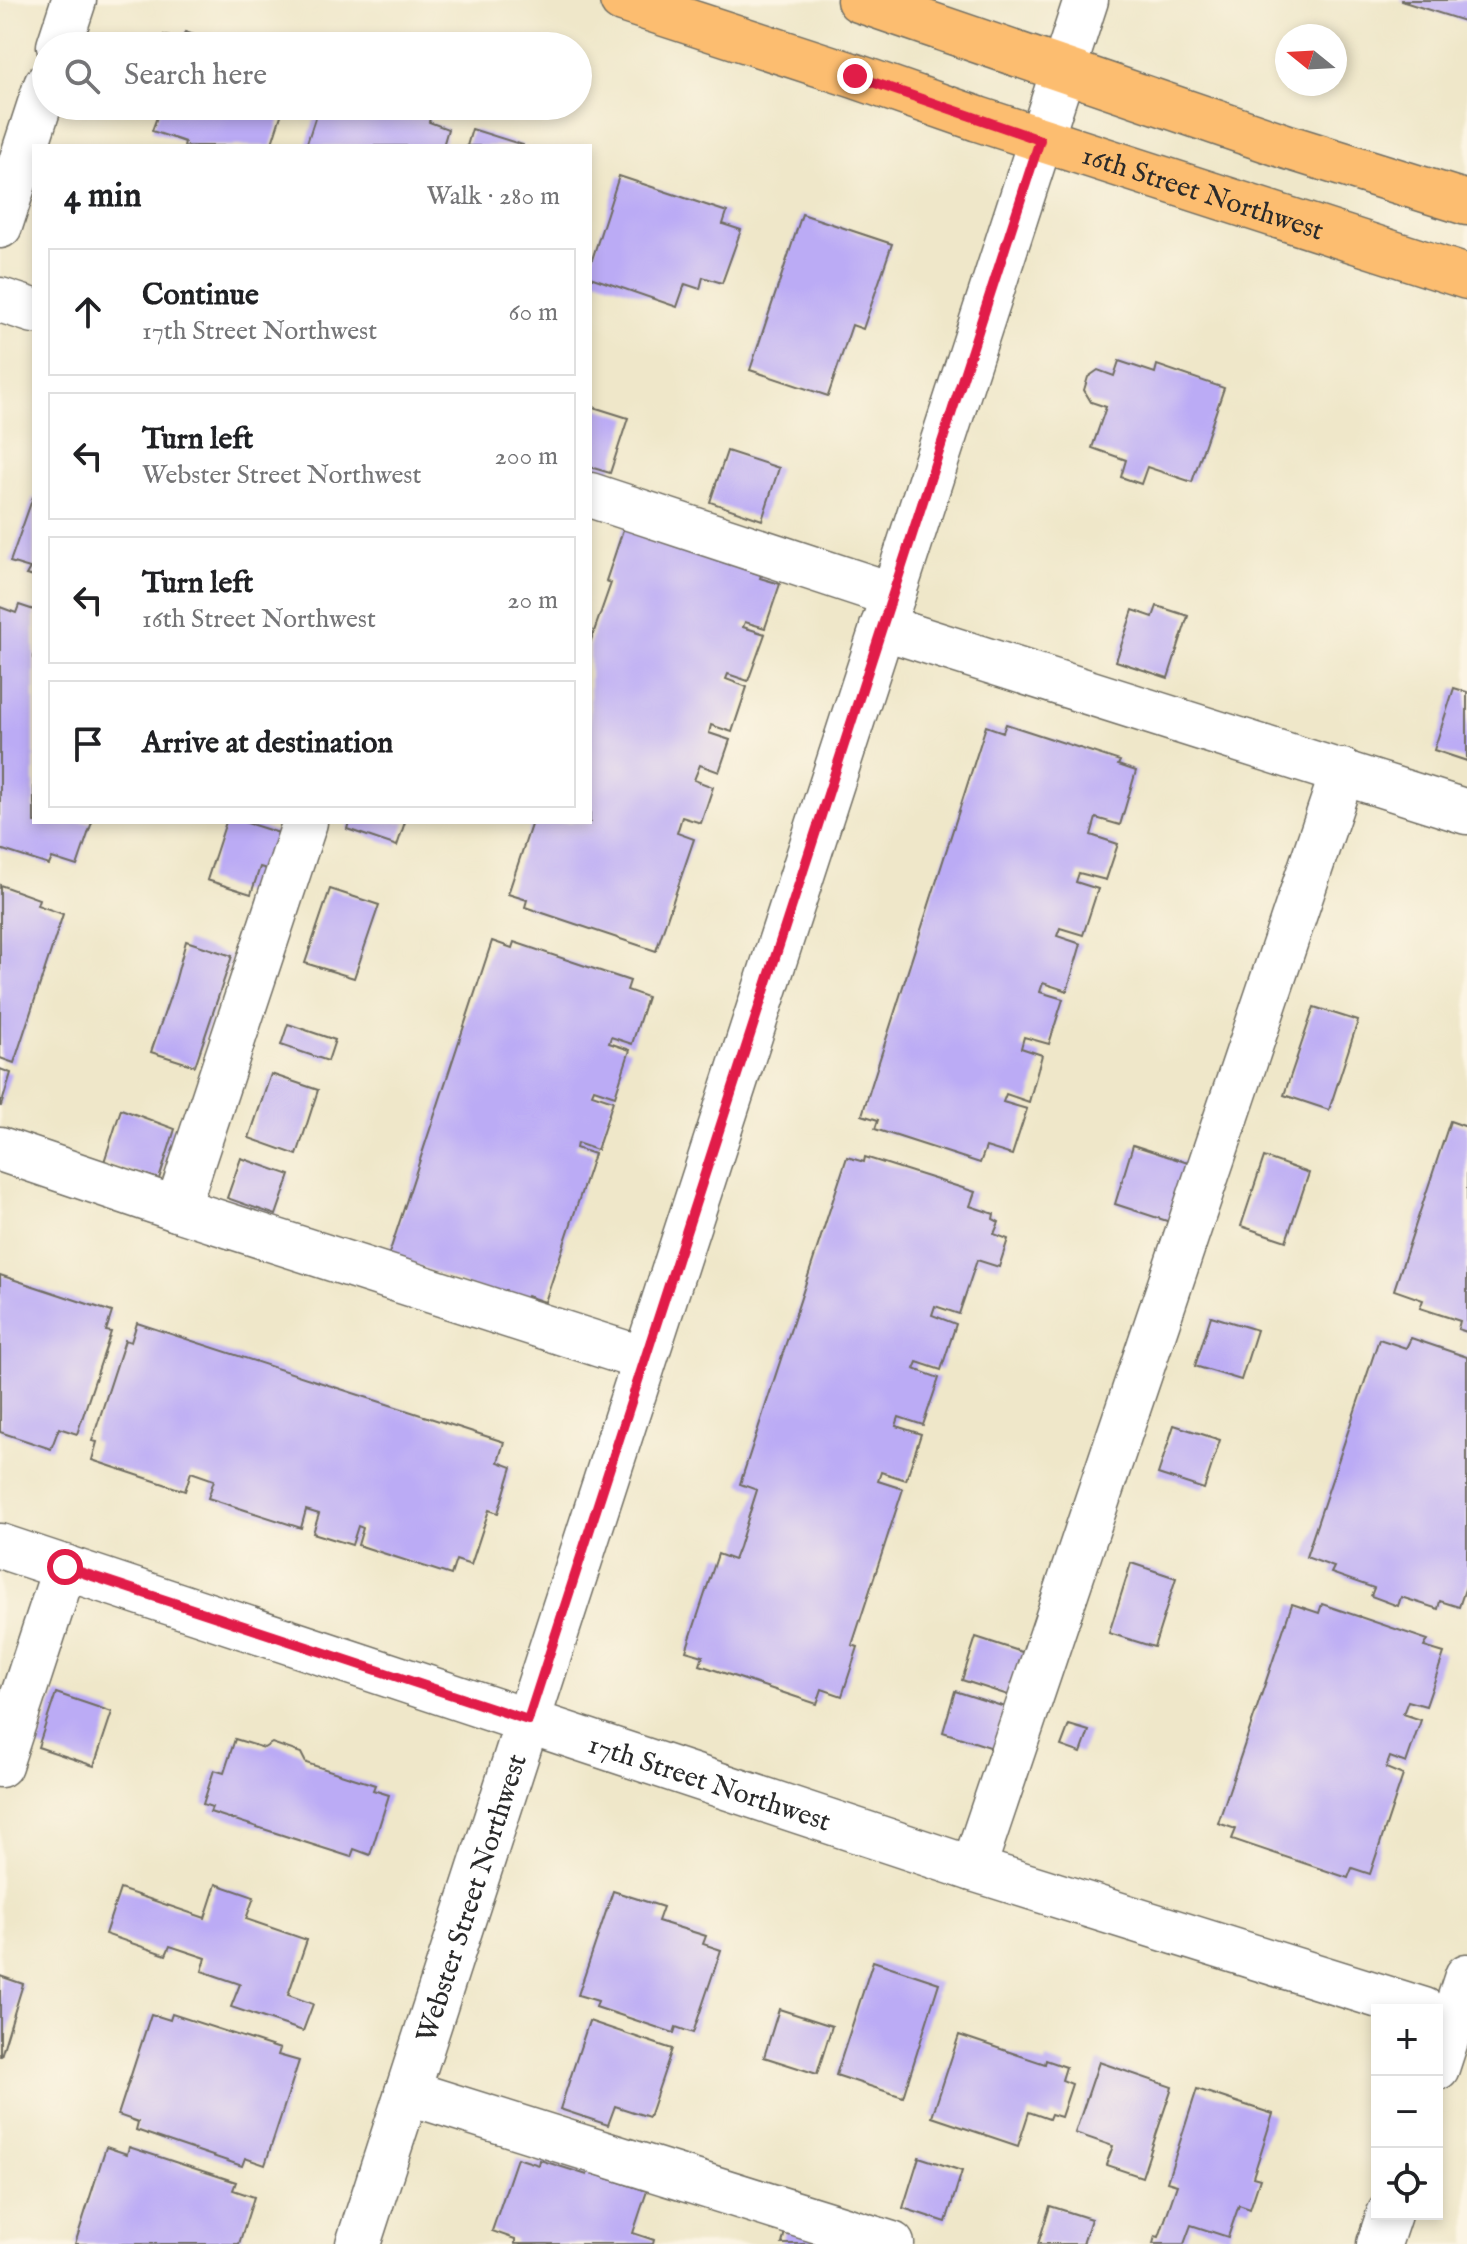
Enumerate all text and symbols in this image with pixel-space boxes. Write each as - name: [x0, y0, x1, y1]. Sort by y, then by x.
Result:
- north arrow: [1275, 24, 1347, 96]
- search box: [32, 32, 592, 120]
- icon: search: [60, 54, 104, 98]
- text: Search here: [124, 57, 267, 95]
- route end: [837, 58, 873, 94]
- street label: 16th Street Northwest: [1077, 139, 1328, 250]
- text: 4 min: [64, 175, 142, 218]
- text: Walk · 280 m: [427, 180, 560, 213]
- text: Continue: [142, 277, 259, 315]
- icon: ahead: [66, 290, 110, 334]
- text: 60 m: [509, 296, 558, 329]
- text: 17th Street Northwest: [142, 315, 377, 348]
- text: Turn left: [142, 421, 253, 459]
- icon: left: [66, 434, 110, 478]
- text: 200 m: [494, 440, 558, 473]
- text: Webster Street Northwest: [142, 459, 421, 492]
- text: Turn left: [142, 565, 253, 603]
- icon: left: [66, 578, 110, 622]
- text: 20 m: [507, 584, 558, 617]
- text: 16th Street Northwest: [142, 603, 376, 636]
- icon: arrive: [66, 722, 110, 766]
- text: Arrive at destination: [142, 725, 393, 763]
- route start: [47, 1549, 83, 1585]
- street label: 17th Street Northwest: [583, 1728, 835, 1841]
- street label: Webster Street Northwest: [410, 1750, 536, 2047]
- map controls: [1371, 2004, 1443, 2220]
- button: +: [1371, 2004, 1443, 2076]
- button: −: [1371, 2076, 1443, 2148]
- button: locate: [1371, 2148, 1443, 2220]

